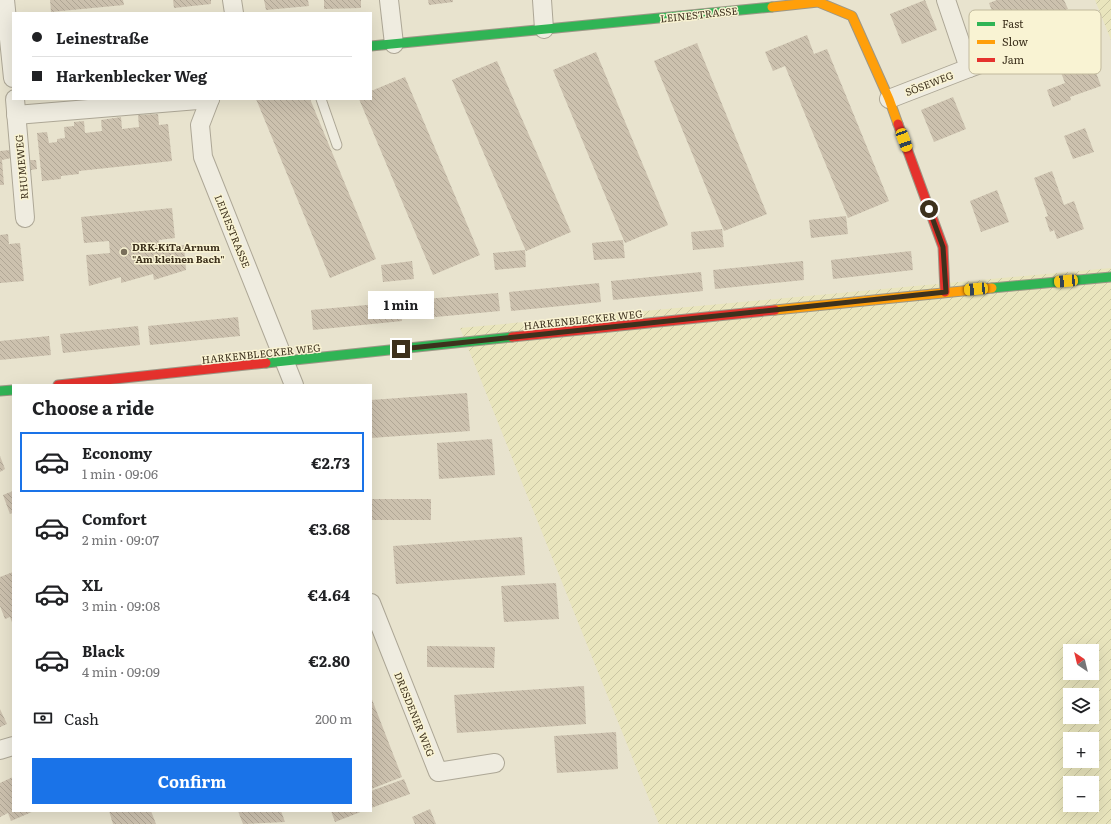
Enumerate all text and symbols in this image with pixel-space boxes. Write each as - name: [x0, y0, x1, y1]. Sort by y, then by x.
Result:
- street label: LEINESTRASSE: [660, 2, 738, 26]
- legend: [969, 10, 1101, 74]
- text: Fast: [1002, 15, 1024, 31]
- text: Leinestraße: [56, 26, 149, 49]
- text: Slow: [1002, 33, 1028, 49]
- text: Jam: [1002, 51, 1025, 67]
- text: Harkenblecker Weg: [56, 64, 207, 87]
- street label: SÖSEWEG: [903, 67, 956, 99]
- car: [894, 127, 914, 153]
- street label: RHUMEWEG: [11, 134, 31, 200]
- street label: LEINESTRASSE: [212, 192, 254, 270]
- route start: [920, 200, 938, 218]
- place label: DRK-KiTa Arnum "Am kleinen Bach": [132, 239, 225, 266]
- marker: DRK-KiTa Arnum "Am kleinen Bach": [119, 247, 129, 257]
- car: [1054, 274, 1078, 288]
- car: [964, 282, 988, 296]
- callout: 1 min: [368, 291, 434, 319]
- text: 1 min: [384, 295, 418, 314]
- street label: HARKENBLECKER WEG: [523, 305, 644, 333]
- street label: HARKENBLECKER WEG: [201, 339, 322, 367]
- route end: [392, 340, 410, 358]
- text: Choose a ride: [32, 394, 154, 421]
- text: Economy: [82, 441, 152, 464]
- icon: car: [34, 444, 70, 480]
- text: €2.73: [311, 451, 350, 474]
- text: 1 min · 09:06: [82, 464, 158, 483]
- text: Comfort: [82, 507, 147, 530]
- icon: car: [34, 510, 70, 546]
- text: €3.68: [309, 517, 350, 540]
- text: 2 min · 09:07: [82, 530, 159, 549]
- text: XL: [82, 573, 103, 596]
- icon: car: [34, 576, 70, 612]
- text: €4.64: [308, 583, 350, 606]
- text: 3 min · 09:08: [82, 596, 160, 615]
- text: Black: [82, 639, 125, 662]
- icon: car: [34, 642, 70, 678]
- north arrow: [1063, 644, 1099, 680]
- map controls: [1063, 644, 1099, 812]
- text: €2.80: [308, 649, 350, 672]
- text: 4 min · 09:09: [82, 662, 160, 681]
- street label: DRESDENER WEG: [391, 669, 439, 759]
- button: layers: [1063, 688, 1099, 724]
- icon: cash: [32, 707, 54, 729]
- text: Cash: [64, 707, 99, 730]
- text: 200 m: [315, 709, 352, 728]
- button: +: [1063, 732, 1099, 768]
- button: Confirm: [32, 758, 352, 804]
- button: −: [1063, 776, 1099, 812]

